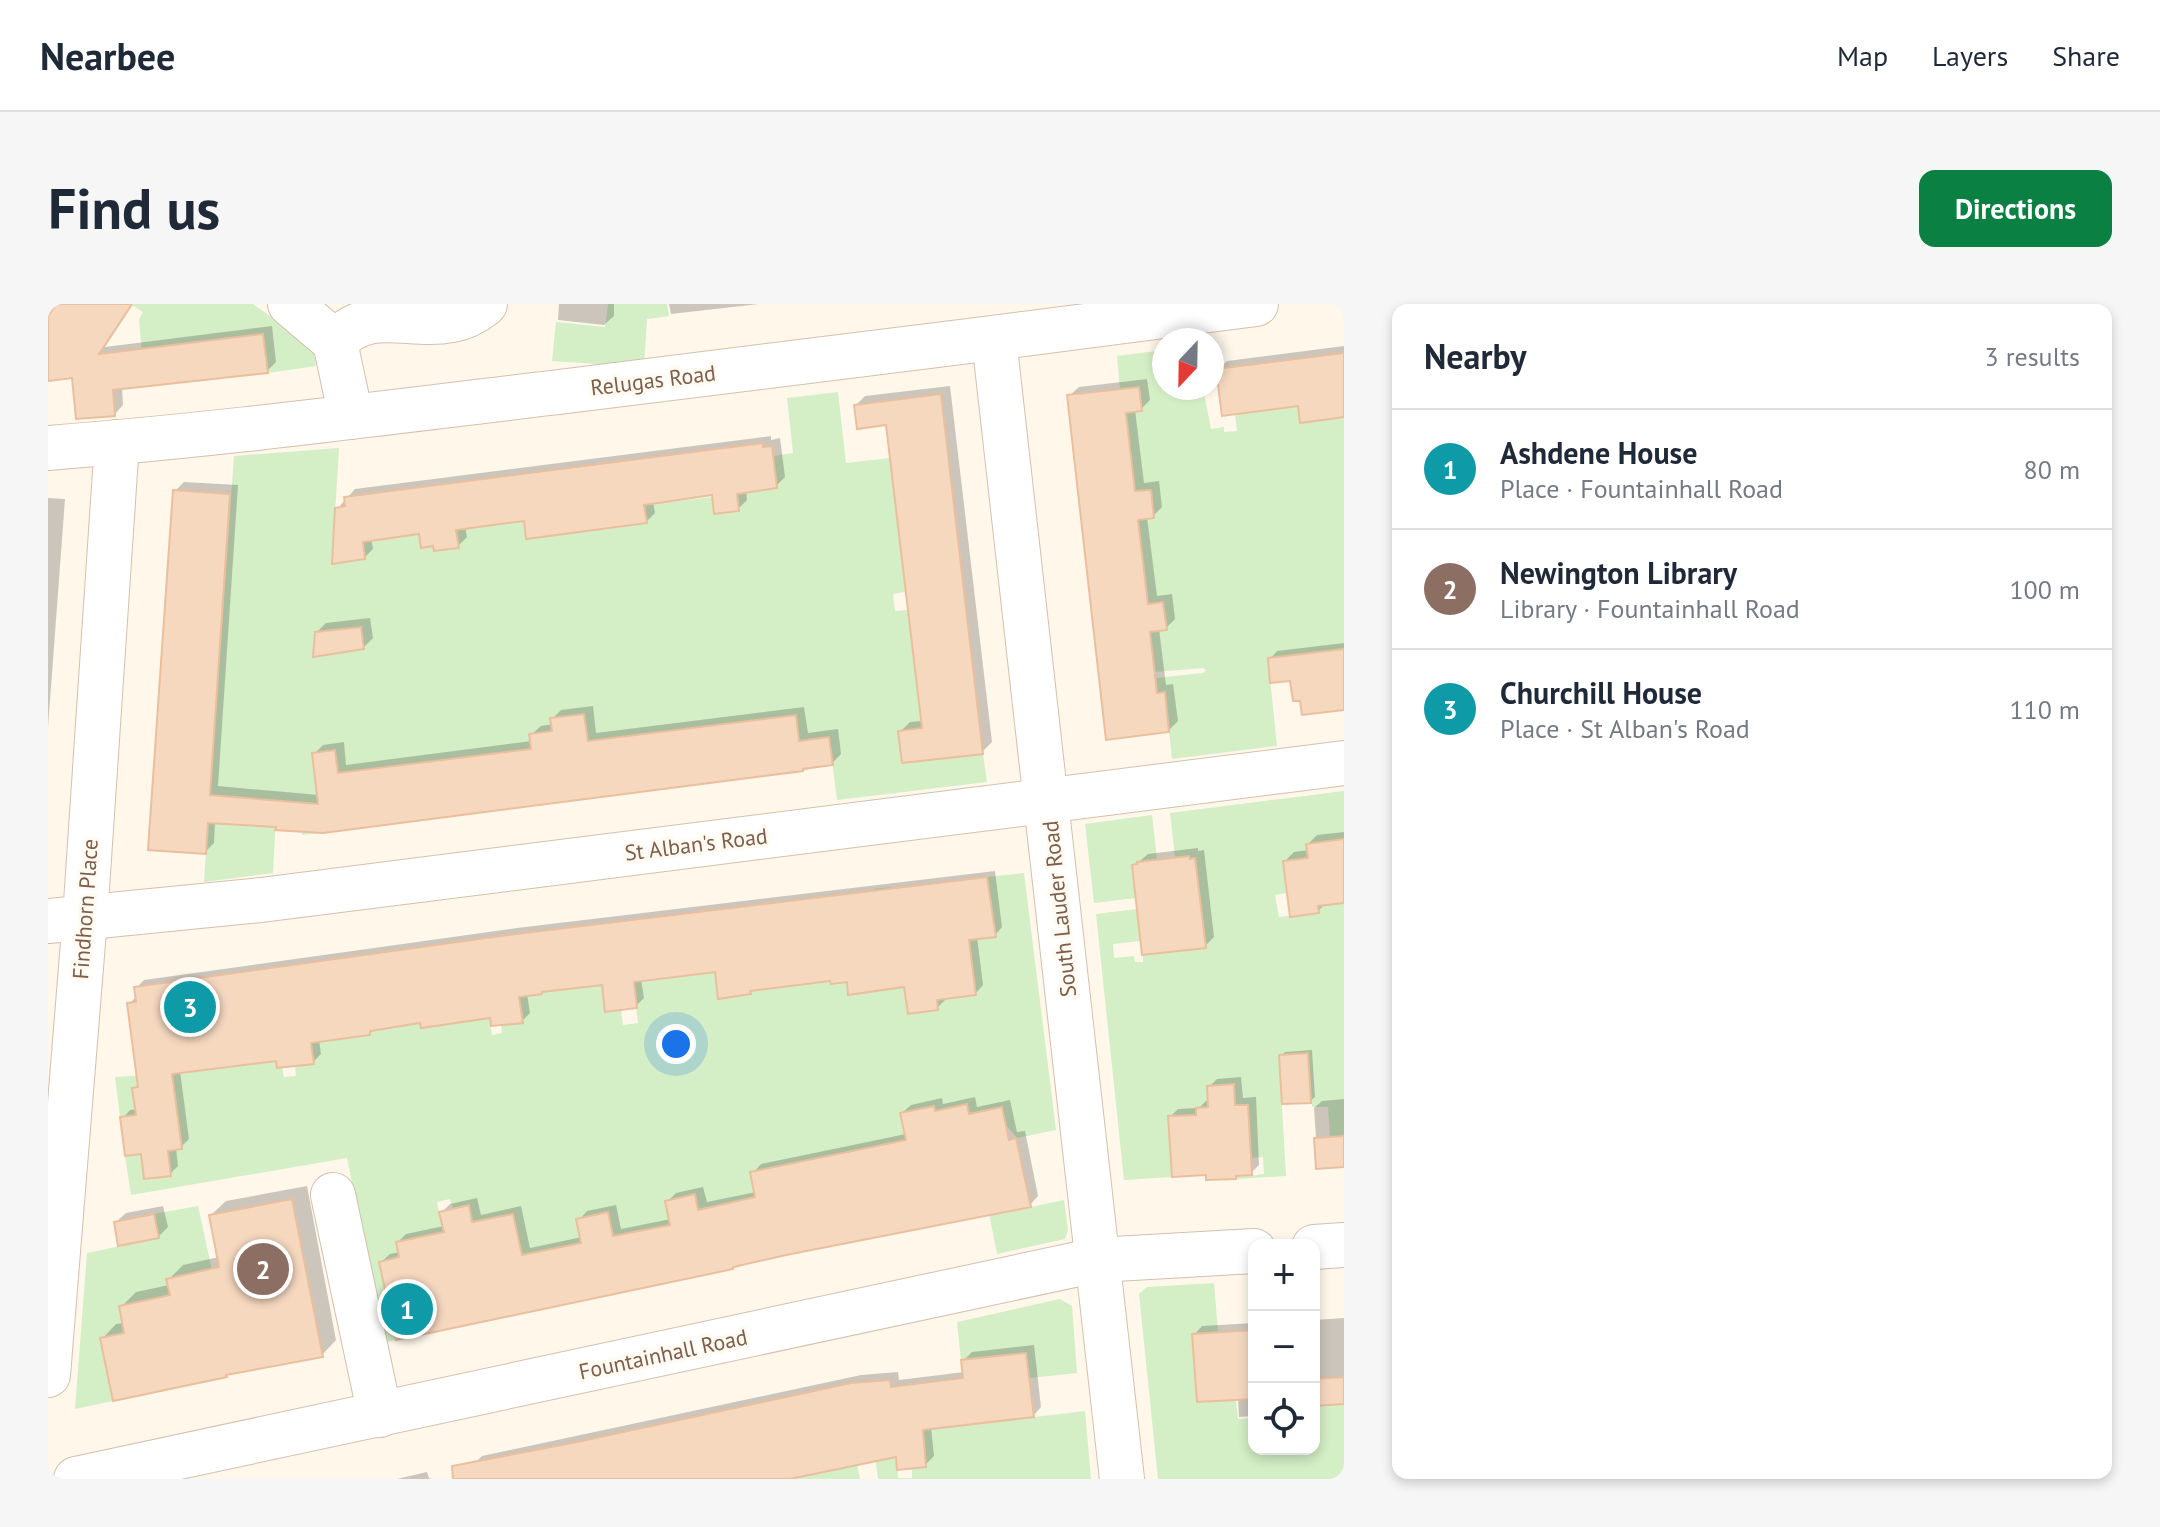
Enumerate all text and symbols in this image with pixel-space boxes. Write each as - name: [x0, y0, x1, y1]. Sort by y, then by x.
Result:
- text: Nearbee: [40, 31, 175, 80]
- text: Map: [1837, 37, 1888, 74]
- text: Layers: [1932, 37, 2008, 74]
- text: Share: [2052, 37, 2120, 74]
- button: Directions: [1919, 170, 2112, 247]
- text: Find us: [48, 172, 220, 244]
- north arrow: [1152, 328, 1224, 400]
- text: Nearby: [1424, 334, 1526, 378]
- text: 3 results: [1985, 340, 2080, 373]
- street label: Relugas Road: [589, 358, 717, 402]
- text: Ashdene House: [1500, 433, 1697, 472]
- text: 1: [1443, 453, 1457, 486]
- text: 80 m: [2024, 453, 2080, 486]
- text: Place · Fountainhall Road: [1500, 472, 1783, 505]
- text: Newington Library: [1500, 553, 1737, 592]
- text: 2: [1443, 573, 1457, 606]
- text: 100 m: [2009, 573, 2080, 606]
- text: Library · Fountainhall Road: [1500, 592, 1800, 625]
- text: Churchill House: [1500, 673, 1702, 712]
- text: 3: [1443, 693, 1457, 726]
- text: 110 m: [2009, 693, 2080, 726]
- text: Place · St Alban's Road: [1500, 712, 1750, 745]
- street label: South Lauder Road: [1036, 819, 1082, 999]
- street label: St Alban's Road: [623, 821, 769, 867]
- street label: Findhorn Place: [66, 838, 104, 980]
- pin: 3: [164, 977, 216, 1037]
- your location: [656, 1024, 696, 1064]
- pin: 2: [237, 1239, 289, 1299]
- map controls: [1248, 1239, 1320, 1455]
- button: +: [1248, 1239, 1320, 1311]
- pin: 1: [381, 1279, 433, 1339]
- button: −: [1248, 1311, 1320, 1383]
- street label: Fountainhall Road: [576, 1322, 750, 1386]
- button: locate: [1248, 1383, 1320, 1455]

